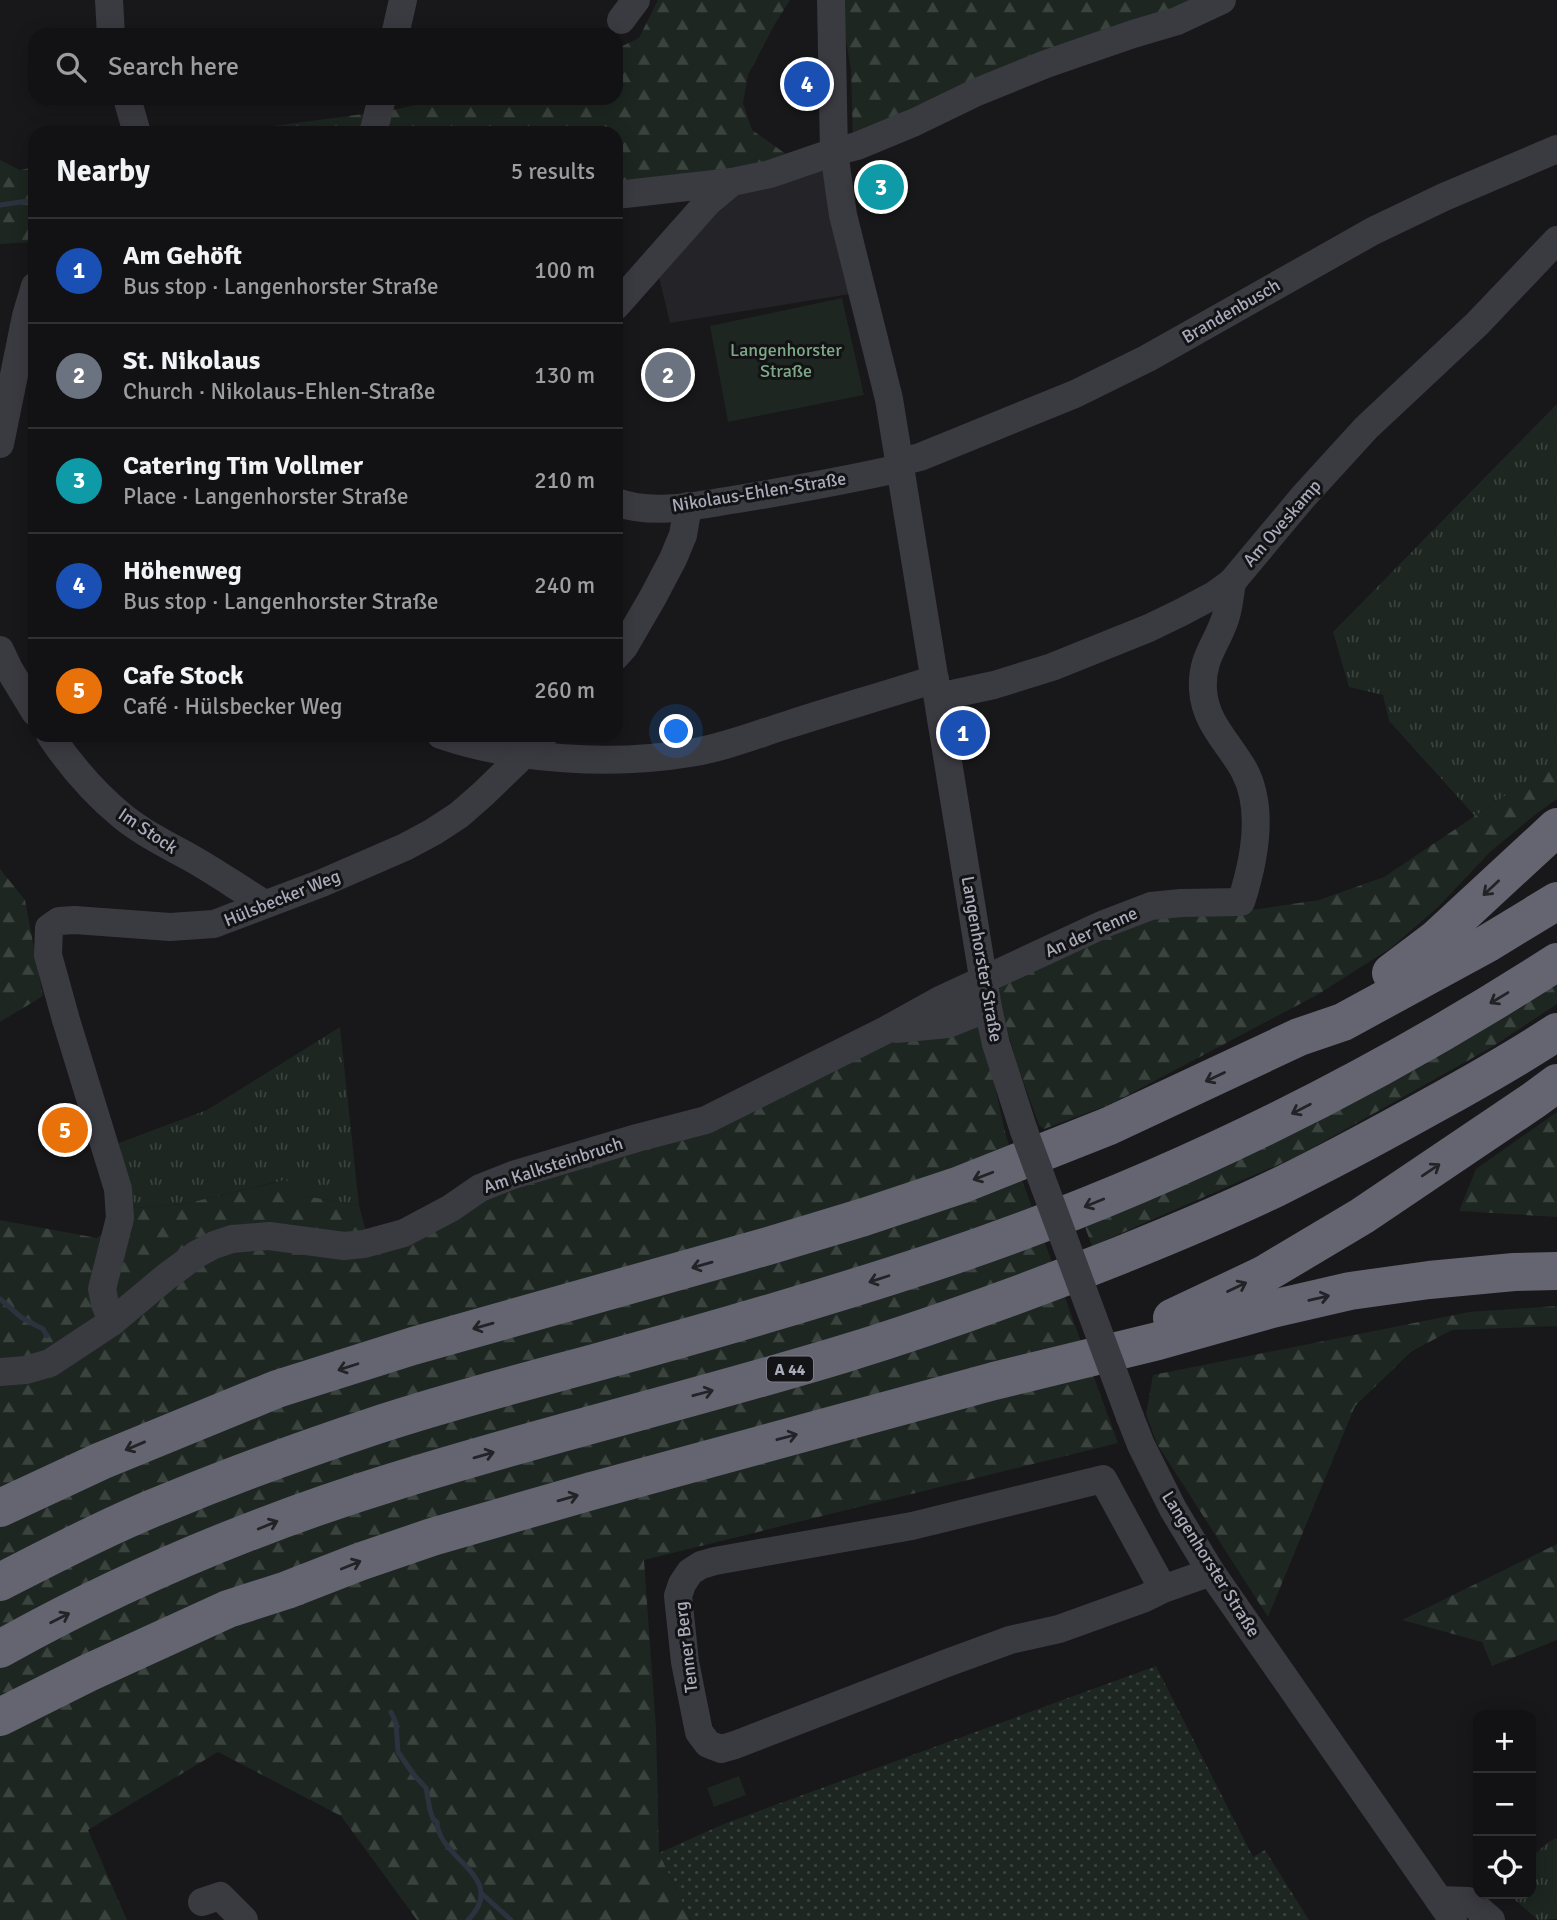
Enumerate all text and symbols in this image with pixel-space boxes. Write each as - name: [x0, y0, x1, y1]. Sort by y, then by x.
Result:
- search box: [28, 28, 623, 105]
- icon: search: [52, 48, 90, 86]
- text: Search here: [108, 51, 239, 83]
- pin: 4: [784, 58, 830, 110]
- text: Nearby: [56, 153, 150, 190]
- text: 5 results: [511, 157, 595, 186]
- pin: 3: [858, 161, 904, 213]
- text: Am Gehöft: [123, 240, 242, 272]
- text: 1: [73, 256, 85, 285]
- text: 100 m: [534, 256, 595, 285]
- text: Bus stop · Langenhorster Straße: [123, 272, 439, 301]
- street label: Brandenbusch: [1178, 274, 1284, 348]
- park label: Langenhorster Straße: [730, 339, 842, 382]
- text: St. Nikolaus: [123, 345, 260, 377]
- pin: 2: [645, 349, 691, 401]
- text: 2: [73, 361, 85, 390]
- text: 130 m: [534, 361, 595, 390]
- text: Church · Nikolaus-Ehlen-Straße: [123, 377, 435, 406]
- text: Catering Tim Vollmer: [123, 450, 363, 482]
- text: 3: [73, 466, 85, 495]
- text: 210 m: [534, 466, 595, 495]
- street label: Nikolaus-Ehlen-Straße: [670, 467, 848, 517]
- street label: Am Oveskamp: [1238, 475, 1326, 571]
- text: Place · Langenhorster Straße: [123, 482, 409, 511]
- text: Höhenweg: [123, 555, 242, 587]
- text: 4: [73, 571, 85, 600]
- text: 240 m: [534, 571, 595, 600]
- text: Bus stop · Langenhorster Straße: [123, 587, 439, 616]
- text: Cafe Stock: [123, 660, 244, 692]
- text: 5: [73, 676, 85, 705]
- text: 260 m: [534, 676, 595, 705]
- text: Café · Hülsbecker Weg: [123, 692, 342, 721]
- pin: 1: [940, 707, 986, 759]
- your location: [659, 714, 693, 748]
- street label: Im Stock: [114, 803, 182, 859]
- street label: Hülsbecker Weg: [221, 865, 343, 931]
- street label: Langenhorster Straße: [957, 874, 1007, 1044]
- one-way arrow: [1483, 880, 1500, 897]
- street label: An der Tenne: [1041, 902, 1141, 962]
- one-way arrow: [1490, 992, 1510, 1006]
- one-way arrow: [1205, 1070, 1226, 1084]
- one-way arrow: [1291, 1103, 1312, 1117]
- pin: 5: [42, 1104, 88, 1156]
- street label: Am Kalksteinbruch: [480, 1132, 626, 1198]
- one-way arrow: [1421, 1162, 1441, 1176]
- one-way arrow: [973, 1170, 994, 1183]
- one-way arrow: [1083, 1198, 1105, 1211]
- one-way arrow: [691, 1259, 714, 1272]
- one-way arrow: [869, 1274, 891, 1286]
- one-way arrow: [1226, 1280, 1247, 1294]
- one-way arrow: [1307, 1291, 1330, 1304]
- one-way arrow: [472, 1320, 495, 1333]
- road number: A 44: [767, 1357, 813, 1382]
- one-way arrow: [337, 1361, 359, 1374]
- one-way arrow: [692, 1386, 714, 1399]
- one-way arrow: [775, 1430, 798, 1443]
- one-way arrow: [124, 1441, 146, 1454]
- one-way arrow: [473, 1447, 495, 1460]
- street label: Langenhorster Straße: [1157, 1487, 1265, 1641]
- one-way arrow: [557, 1490, 579, 1503]
- one-way arrow: [257, 1518, 279, 1531]
- one-way arrow: [339, 1557, 361, 1570]
- street label: Tenner Berg: [670, 1600, 702, 1694]
- one-way arrow: [50, 1610, 70, 1624]
- map controls: [1473, 1710, 1536, 1899]
- button: +: [1473, 1710, 1536, 1773]
- button: −: [1473, 1773, 1536, 1836]
- button: locate: [1473, 1836, 1536, 1899]

